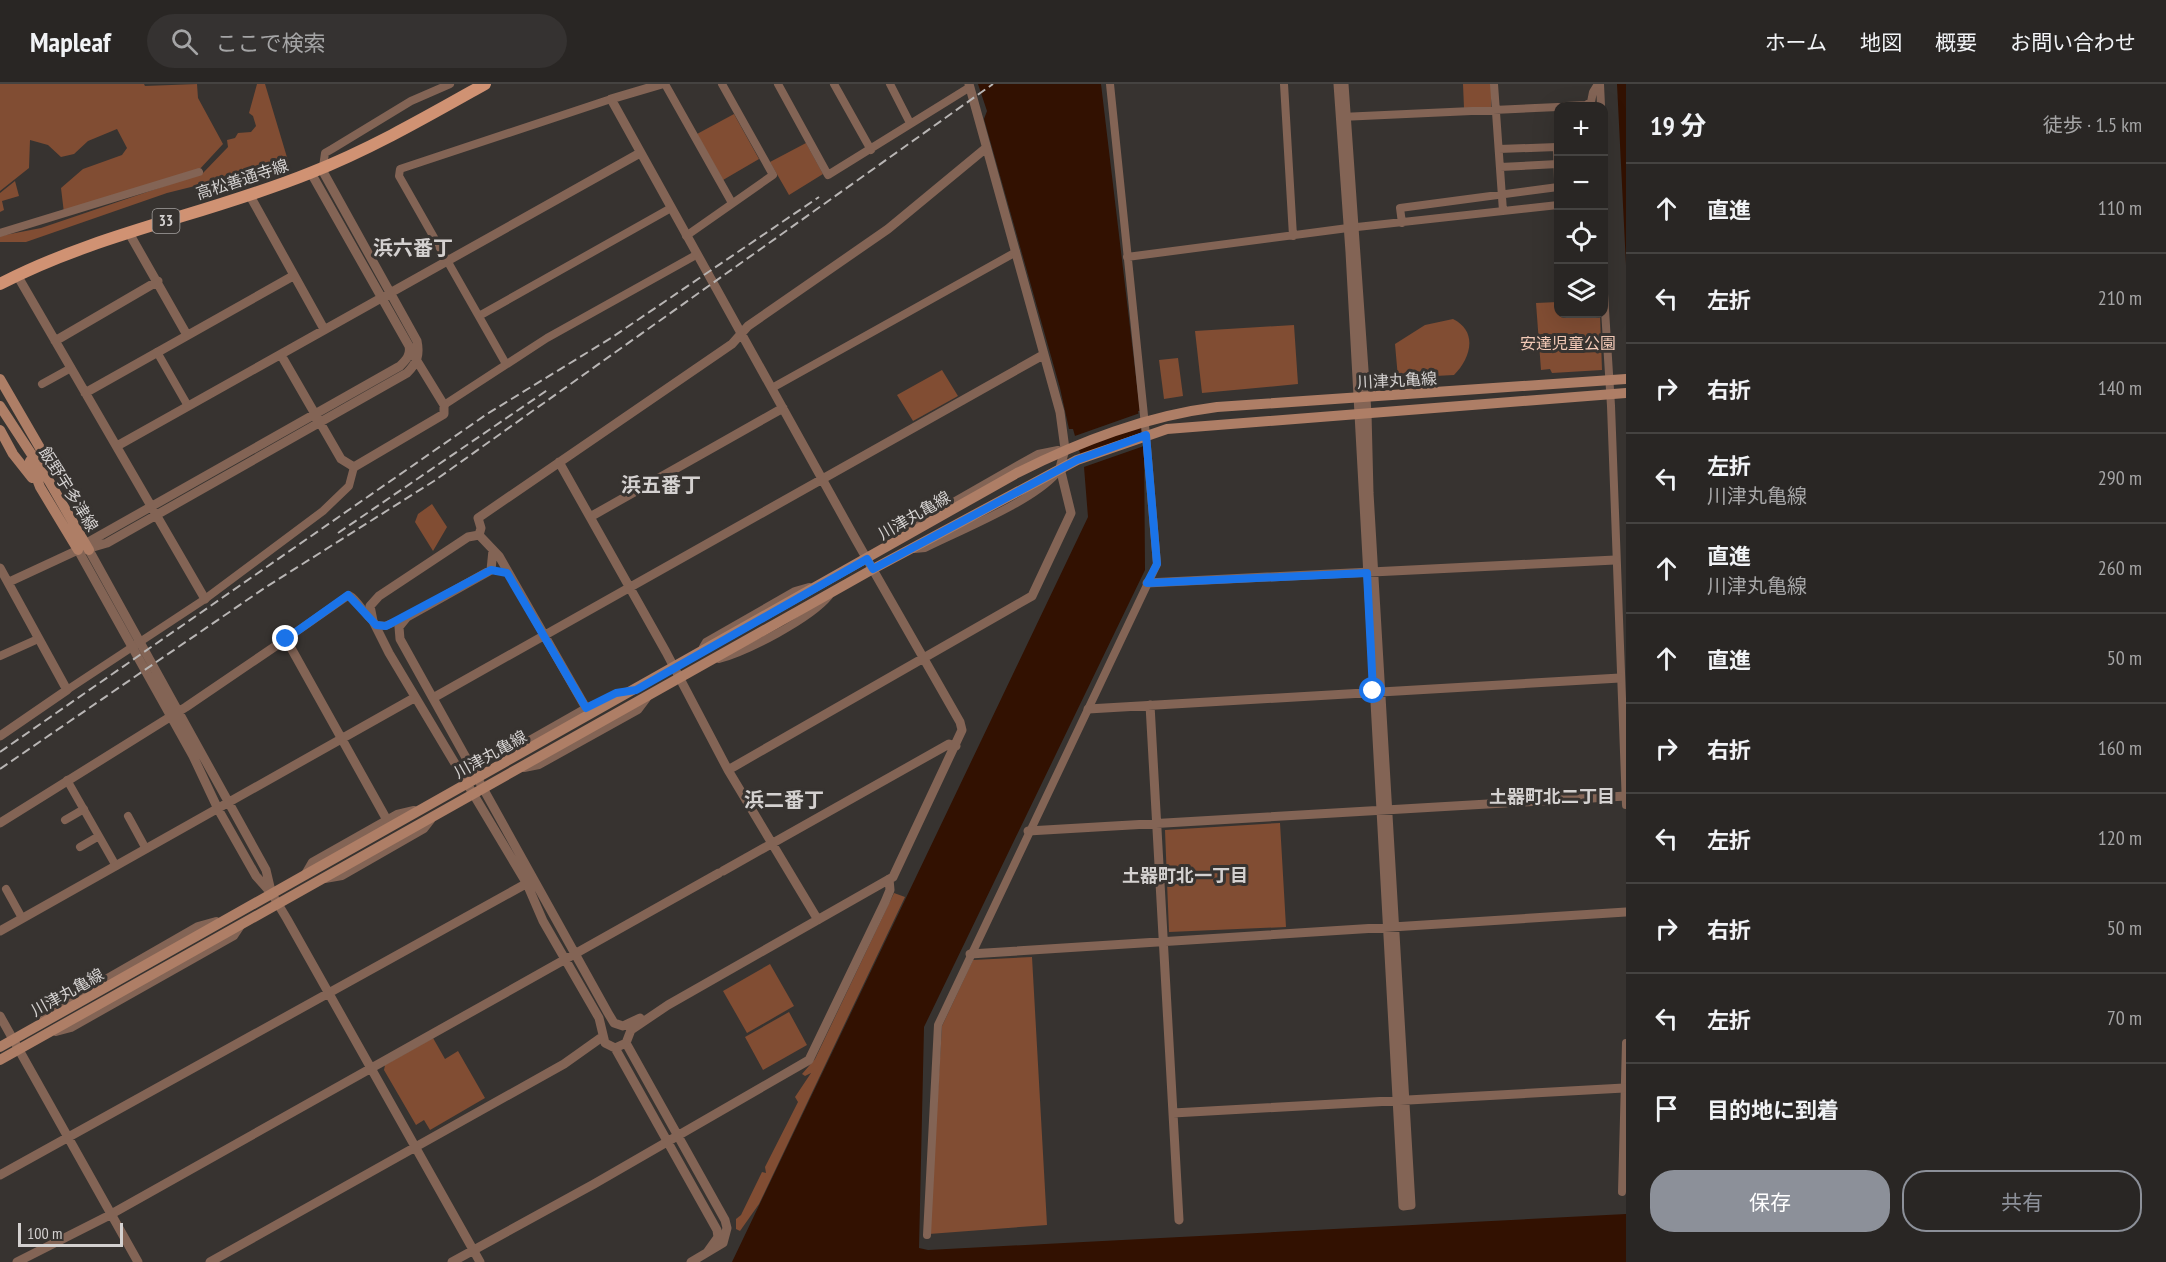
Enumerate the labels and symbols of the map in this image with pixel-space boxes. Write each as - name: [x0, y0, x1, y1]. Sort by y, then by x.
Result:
- street label: 高松善通寺線: [193, 155, 291, 203]
- road number: 33: [152, 209, 180, 233]
- district label: 浜六番丁: [373, 235, 453, 261]
- park label: 安達児童公園: [1520, 333, 1616, 353]
- street label: 川津丸亀線: [1357, 368, 1437, 392]
- street label: 飯野宇多津線: [35, 443, 103, 535]
- district label: 浜五番丁: [621, 472, 701, 498]
- street label: 川津丸亀線: [874, 486, 954, 544]
- route end: [272, 625, 298, 651]
- route start: [1359, 677, 1385, 703]
- street label: 川津丸亀線: [450, 726, 530, 782]
- district label: 土器町北二丁目: [1489, 785, 1615, 808]
- district label: 浜二番丁: [744, 787, 824, 813]
- district label: 土器町北一丁目: [1122, 864, 1248, 887]
- street label: 川津丸亀線: [27, 964, 107, 1020]
- scale bar: [18, 1220, 123, 1248]

